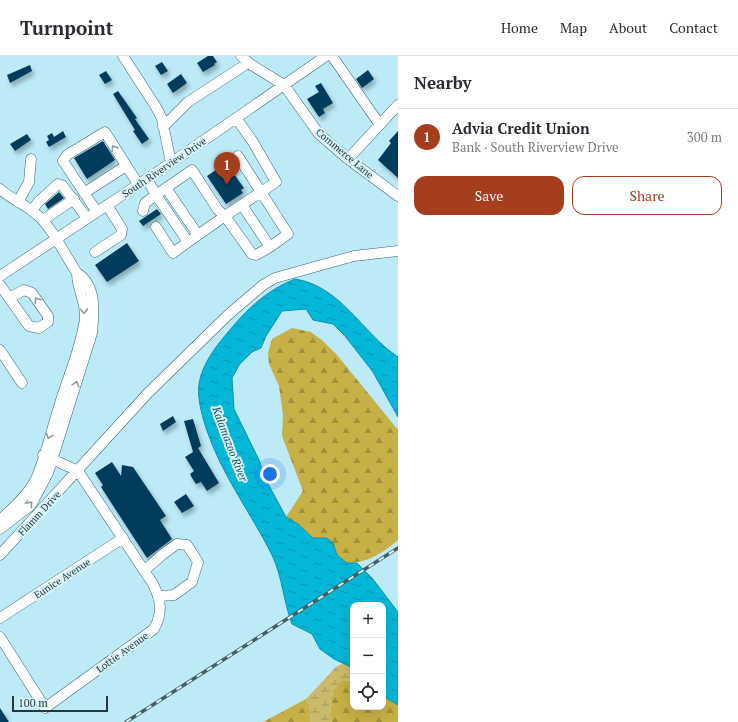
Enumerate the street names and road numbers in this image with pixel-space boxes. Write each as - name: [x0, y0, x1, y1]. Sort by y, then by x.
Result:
- street label: Commerce Lane: [313, 125, 376, 181]
- street label: South Riverview Drive: [120, 134, 209, 200]
- street label: Flamm Drive: [15, 488, 64, 539]
- street label: Eunice Avenue: [31, 555, 93, 602]
- street label: Lottie Avenue: [94, 629, 151, 676]

